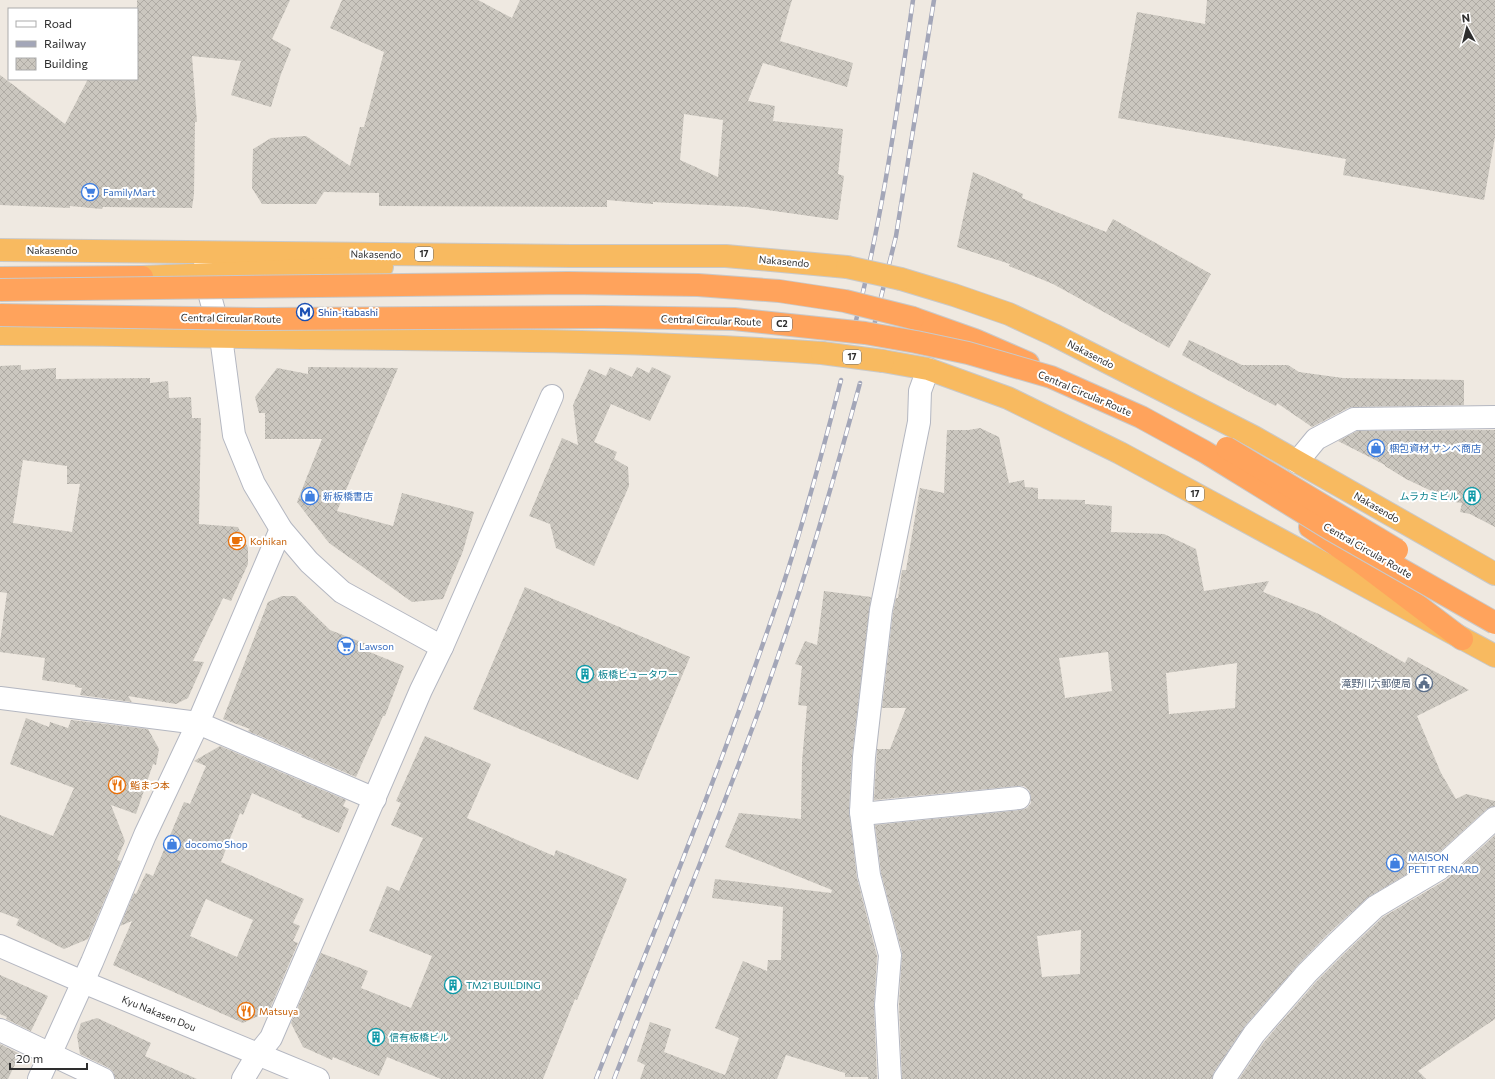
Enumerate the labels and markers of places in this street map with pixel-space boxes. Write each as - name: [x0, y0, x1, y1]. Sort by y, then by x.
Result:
- supermarket icon: FamilyMart: [80, 182, 100, 202]
- place label: FamilyMart: [103, 186, 156, 198]
- metro station icon: Shin-itabashi: [295, 302, 315, 322]
- place label: Shin-itabashi: [318, 306, 378, 318]
- shop icon: 梱包資材 サンベ商店: [1366, 438, 1386, 458]
- place label: 梱包資材 サンベ商店: [1389, 442, 1481, 454]
- shop icon: 新板橋書店: [300, 486, 320, 506]
- building icon: ムラカミビル: [1462, 486, 1482, 506]
- place label: 新板橋書店: [323, 490, 373, 502]
- place label: ムラカミビル: [1400, 490, 1459, 502]
- cafe icon: Kohikan: [227, 531, 247, 551]
- place label: Kohikan: [250, 535, 287, 547]
- supermarket icon: Lawson: [336, 636, 356, 656]
- place label: Lawson: [359, 640, 394, 652]
- building icon: 板橋ビュータワー: [575, 664, 595, 684]
- place label: 板橋ビュータワー: [598, 668, 678, 680]
- public building icon: 滝野川六郵便局: [1414, 673, 1434, 693]
- place label: 滝野川六郵便局: [1341, 677, 1411, 689]
- restaurant icon: 鮨まつ本: [107, 775, 127, 795]
- place label: 鮨まつ本: [130, 779, 170, 791]
- shop icon: docomo Shop: [162, 834, 182, 854]
- place label: docomo Shop: [185, 838, 248, 850]
- place label: MAISON PETIT RENARD: [1408, 851, 1479, 875]
- shop icon: MAISON PETIT RENARD: [1385, 853, 1405, 873]
- building icon: TM21 BUILDING: [443, 975, 463, 995]
- place label: TM21 BUILDING: [466, 979, 541, 991]
- restaurant icon: Matsuya: [236, 1001, 256, 1021]
- place label: Matsuya: [259, 1005, 298, 1017]
- building icon: 信有板橋ビル: [366, 1027, 386, 1047]
- place label: 信有板橋ビル: [389, 1031, 449, 1043]

